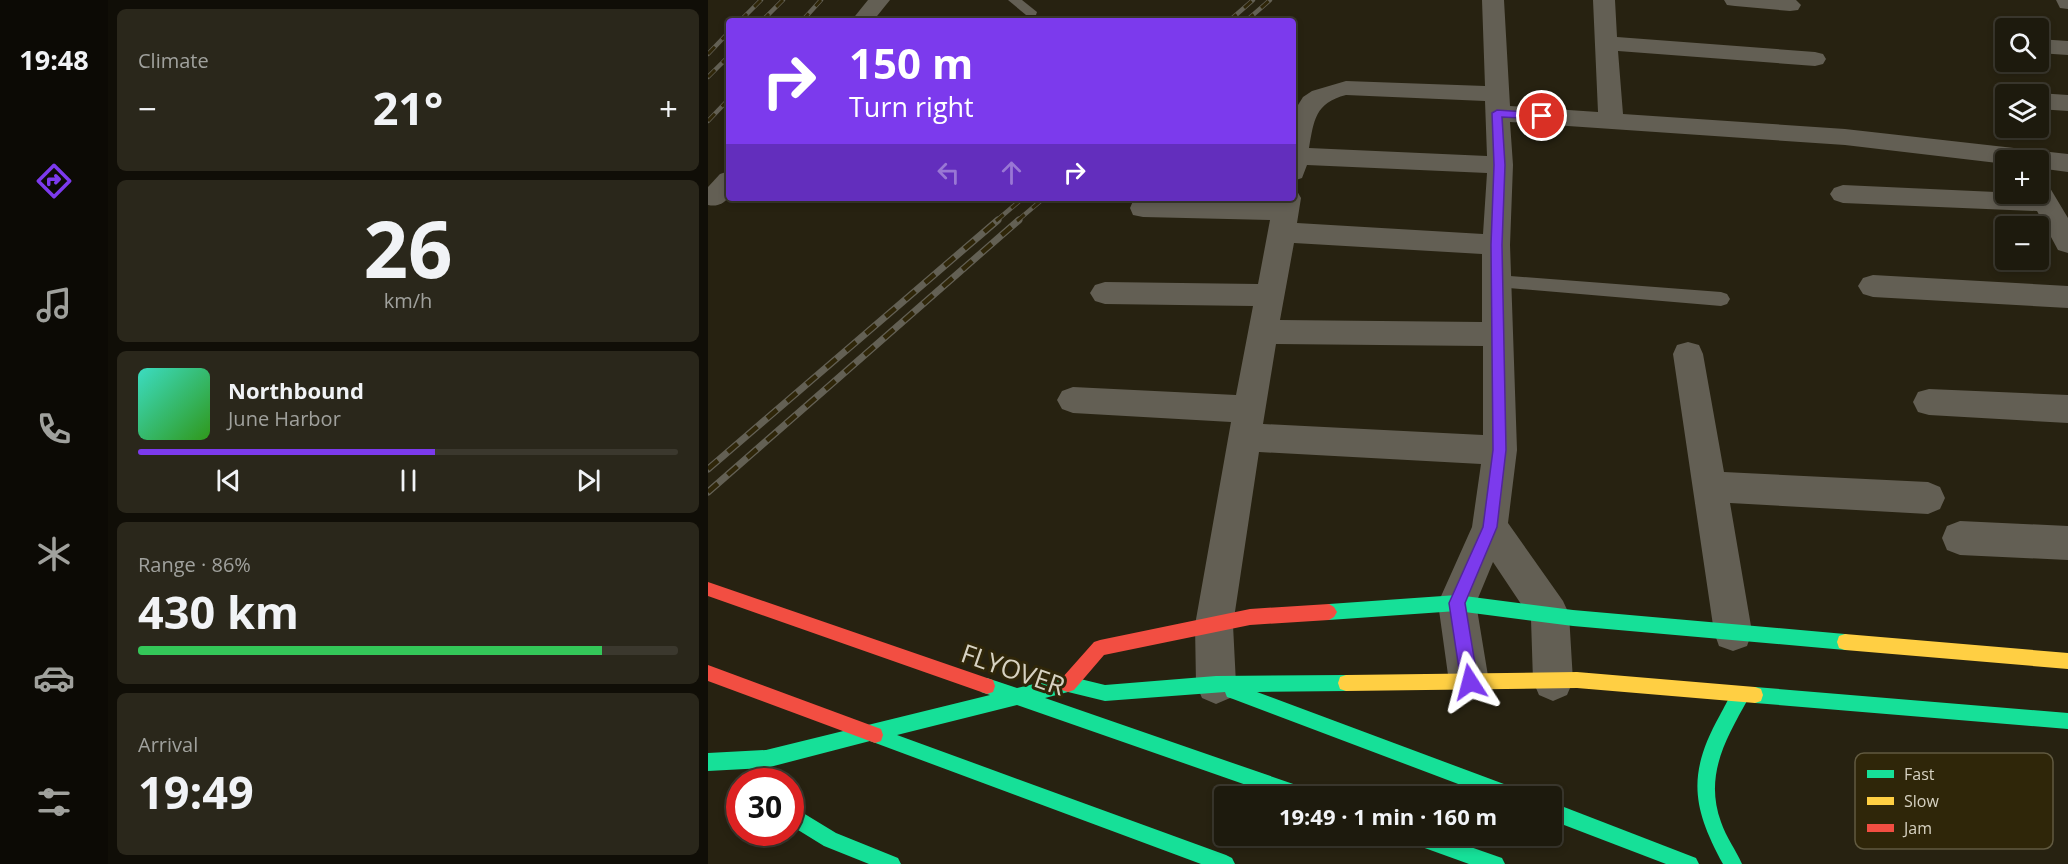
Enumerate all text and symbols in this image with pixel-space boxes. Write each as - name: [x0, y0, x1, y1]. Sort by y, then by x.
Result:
- map controls: [1995, 18, 2049, 270]
- button: search: [1995, 18, 2049, 72]
- text: 150 m: [849, 34, 973, 91]
- text: 19:48: [19, 41, 89, 78]
- icon: right: [750, 42, 828, 120]
- text: Climate: [138, 47, 209, 74]
- text: 21°: [373, 77, 443, 138]
- button: layers: [1995, 84, 2049, 138]
- text: −: [138, 86, 157, 131]
- text: +: [659, 86, 678, 131]
- text: Turn right: [849, 88, 974, 125]
- pin: [1516, 90, 1567, 141]
- icon: arrive: [1525, 99, 1558, 132]
- button: +: [1995, 150, 2049, 204]
- icon: left: [932, 156, 965, 189]
- icon: ahead: [995, 156, 1028, 189]
- icon: right: [1058, 156, 1091, 189]
- icon: directions: [33, 160, 75, 202]
- text: 26: [363, 195, 453, 301]
- button: −: [1995, 216, 2049, 270]
- icon: music: [33, 284, 75, 326]
- text: km/h: [384, 287, 432, 314]
- text: Northbound: [228, 375, 364, 405]
- text: June Harbor: [228, 405, 341, 432]
- icon: phone: [33, 408, 75, 450]
- icon: previous: [212, 464, 245, 497]
- icon: pause: [392, 464, 425, 497]
- icon: next: [572, 464, 605, 497]
- icon: climate: [33, 533, 75, 575]
- text: Range · 86%: [138, 551, 251, 578]
- text: 430 km: [138, 581, 299, 642]
- street label: FLYOVER: [957, 634, 1070, 704]
- position arrow: [1438, 650, 1502, 714]
- icon: car: [33, 657, 75, 699]
- text: Arrival: [138, 731, 198, 758]
- legend: [1855, 753, 2053, 849]
- text: 19:49: [138, 761, 254, 822]
- text: Fast: [1904, 763, 1935, 785]
- speed limit sign: 30: [726, 768, 804, 846]
- icon: filters: [33, 781, 75, 823]
- text: Slow: [1904, 790, 1939, 812]
- text: 19:49 · 1 min · 160 m: [1279, 801, 1497, 831]
- text: Jam: [1902, 817, 1932, 839]

